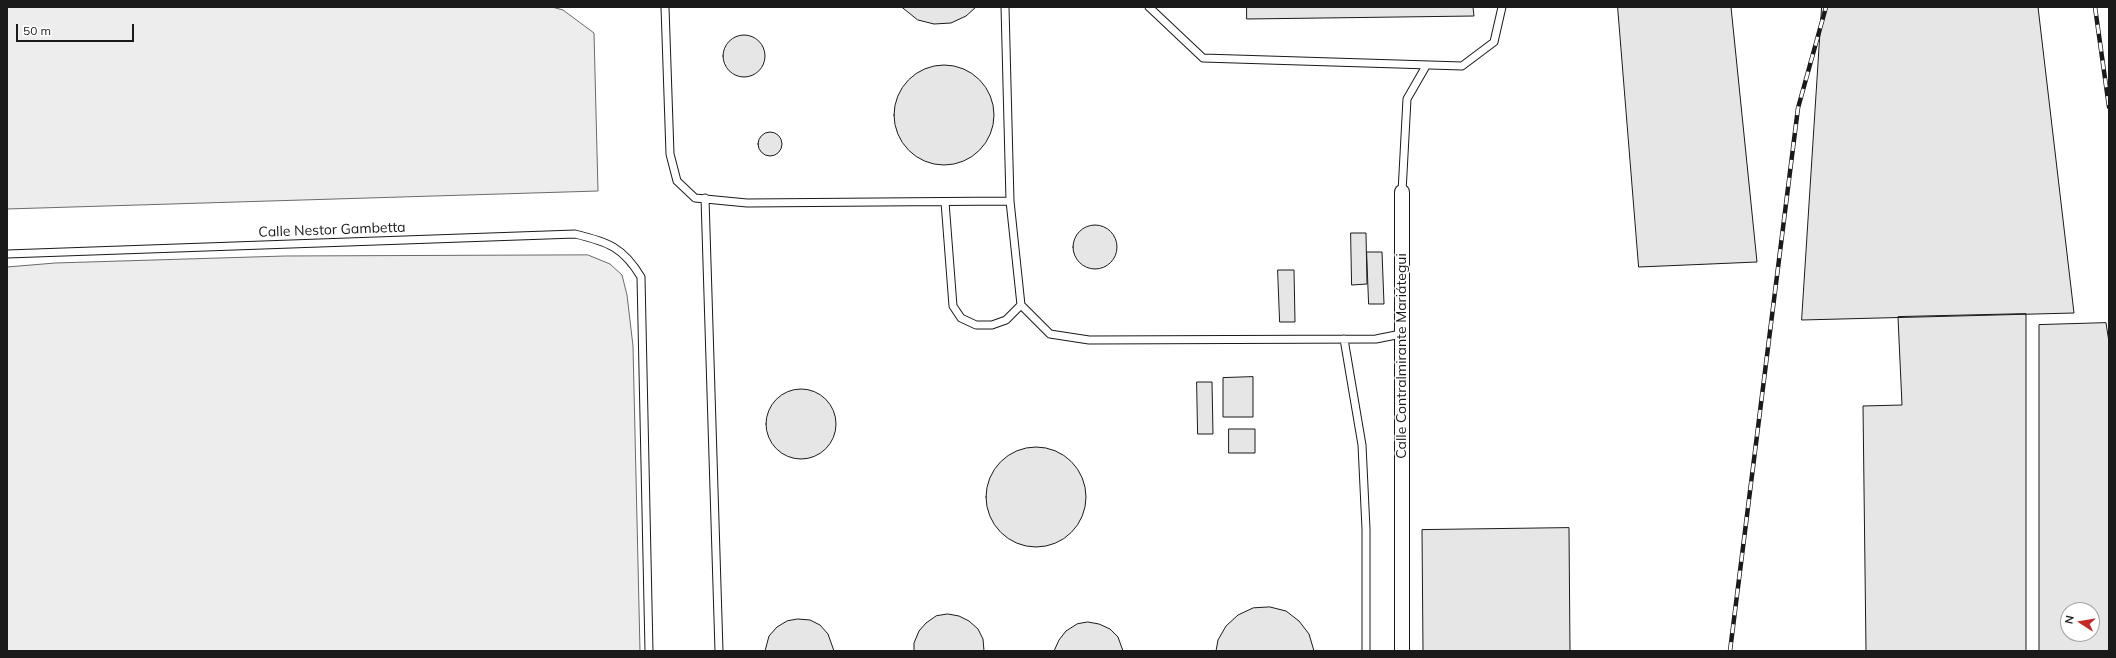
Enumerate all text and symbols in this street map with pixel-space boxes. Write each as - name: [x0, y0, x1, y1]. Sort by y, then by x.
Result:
- scale bar: [18, 16, 136, 42]
- text: 50 m: [23, 23, 51, 38]
- street label: Calle Nestor Gambetta: [258, 219, 406, 241]
- street label: Calle Contralmirante Mariátegui: [1394, 253, 1410, 459]
- north arrow: [2060, 602, 2100, 642]
- text: N: [2062, 614, 2077, 625]

